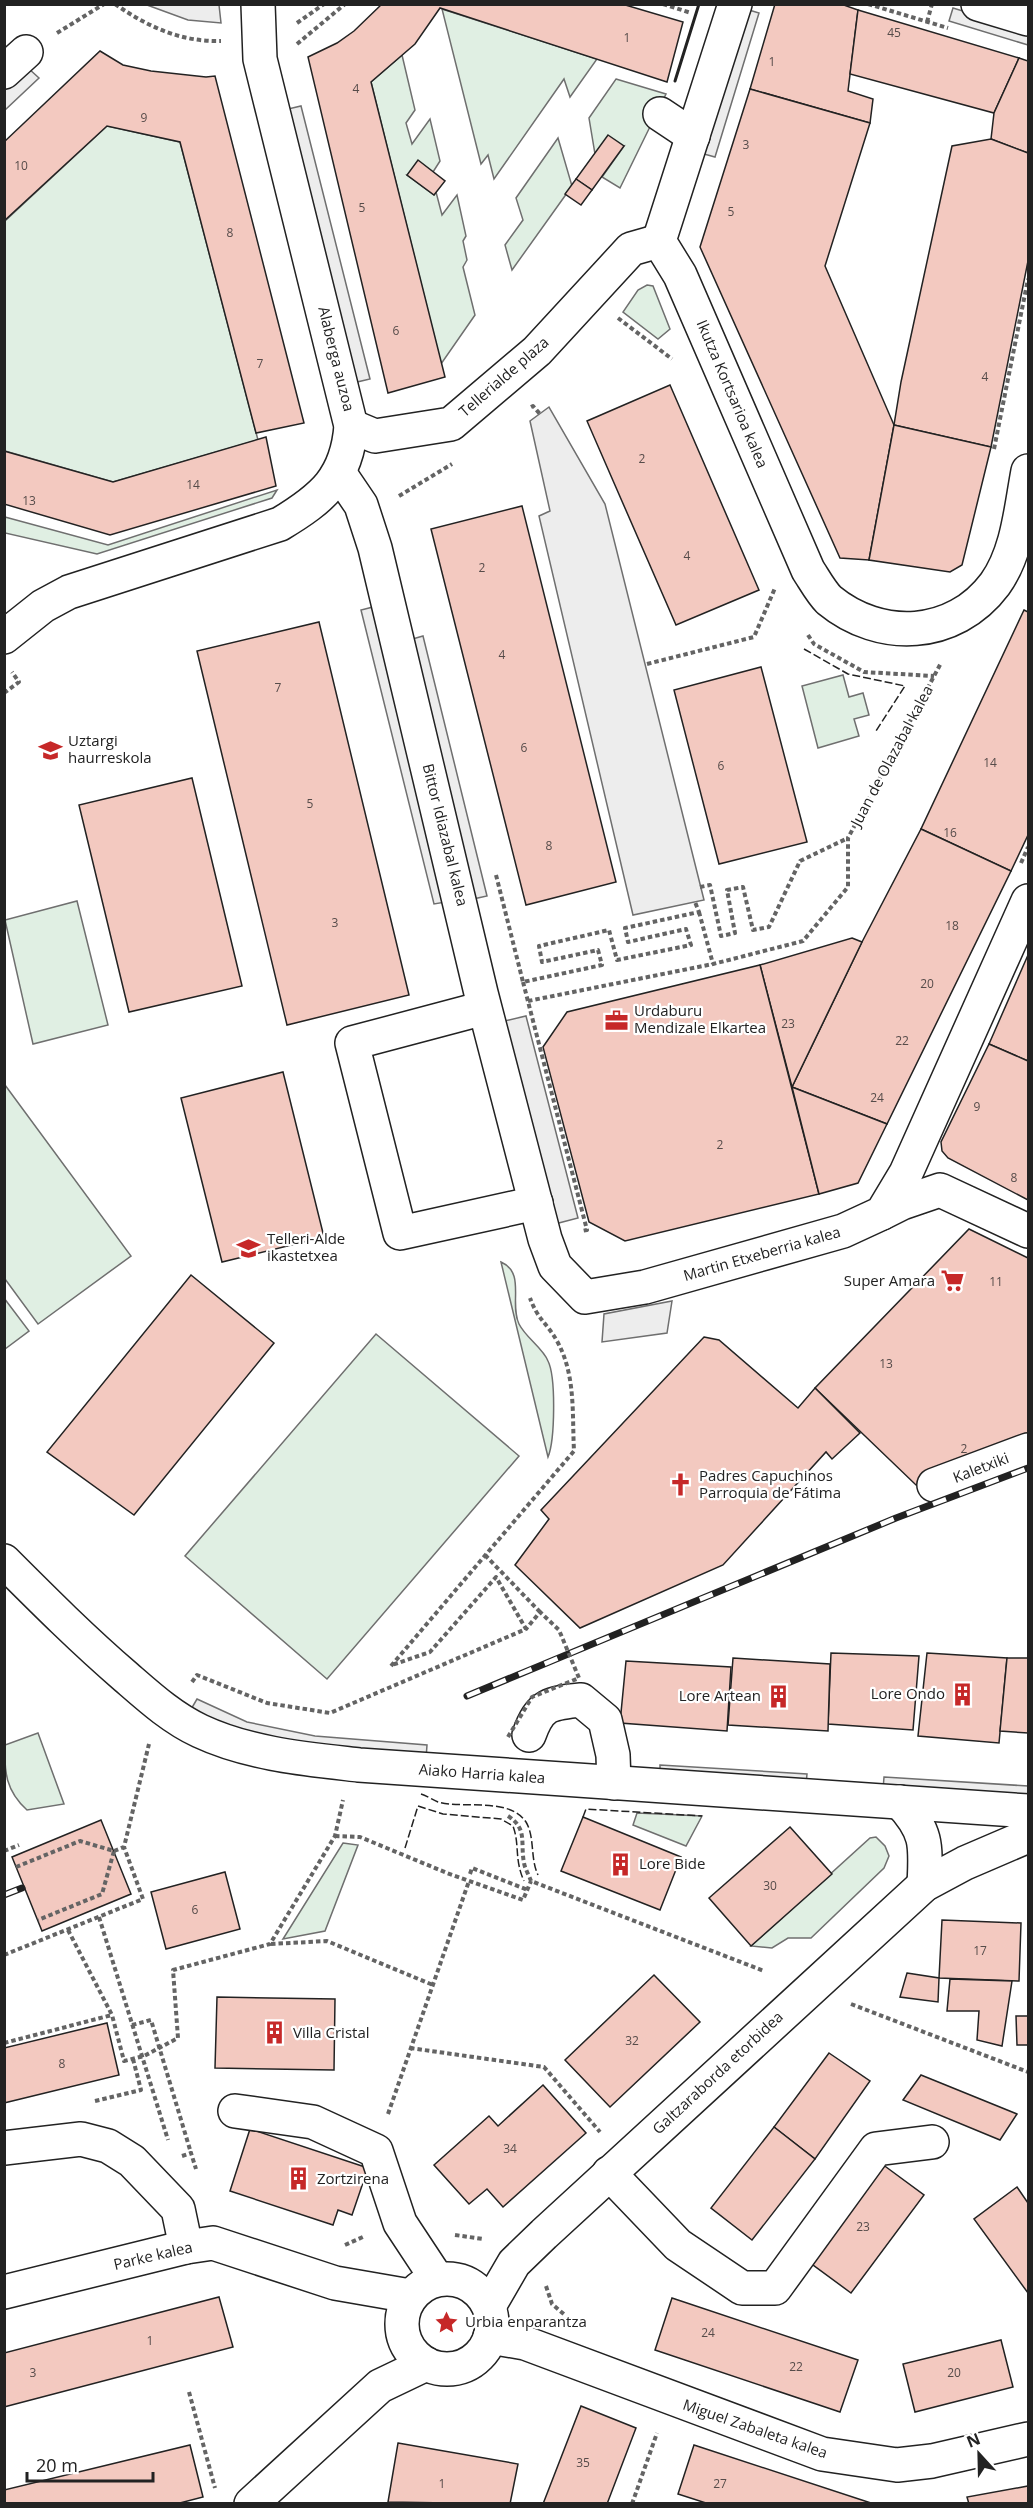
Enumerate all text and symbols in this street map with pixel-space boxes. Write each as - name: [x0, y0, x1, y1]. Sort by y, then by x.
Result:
- house number: 45: [887, 24, 901, 41]
- house number: 1: [624, 29, 630, 46]
- house number: 1: [769, 53, 775, 70]
- house number: 4: [353, 80, 360, 97]
- house number: 9: [141, 109, 148, 126]
- house number: 3: [743, 136, 750, 153]
- house number: 10: [14, 157, 28, 174]
- house number: 5: [359, 199, 366, 216]
- house number: 5: [728, 203, 735, 220]
- house number: 8: [227, 224, 234, 241]
- street label: Alaberga auzoa: [314, 304, 360, 413]
- street label: Ikutza Kortsarioa kalea: [693, 317, 773, 471]
- house number: 6: [393, 322, 400, 339]
- street label: Tellerialde plaza: [454, 332, 553, 421]
- house number: 7: [257, 355, 264, 372]
- house number: 4: [982, 368, 989, 385]
- house number: 2: [639, 450, 646, 467]
- house number: 14: [186, 476, 200, 493]
- house number: 13: [22, 492, 36, 509]
- house number: 4: [684, 547, 691, 564]
- house number: 2: [479, 559, 486, 576]
- house number: 4: [499, 646, 506, 663]
- house number: 7: [275, 679, 282, 696]
- street label: Juan de Olazabal kalea: [844, 681, 937, 831]
- place label: Uztargi haurreskola: [68, 730, 152, 767]
- school or university icon: Uztargi haurreskola: [37, 737, 63, 763]
- house number: 6: [521, 739, 528, 756]
- house number: 14: [983, 754, 997, 771]
- house number: 6: [718, 757, 725, 774]
- street label: Bittor Idiazabal kalea: [419, 761, 473, 908]
- house number: 5: [307, 795, 314, 812]
- house number: 16: [943, 824, 957, 841]
- house number: 8: [546, 837, 553, 854]
- house number: 3: [332, 914, 339, 931]
- house number: 18: [945, 917, 959, 934]
- house number: 20: [920, 975, 934, 992]
- place label: Urdaburu Mendizale Elkartea: [634, 1000, 766, 1037]
- office icon: Urdaburu Mendizale Elkartea: [603, 1007, 629, 1033]
- house number: 23: [781, 1015, 795, 1032]
- house number: 22: [895, 1032, 909, 1049]
- house number: 24: [870, 1089, 884, 1106]
- house number: 9: [974, 1098, 981, 1115]
- house number: 2: [717, 1136, 724, 1153]
- house number: 8: [1011, 1169, 1018, 1186]
- street label: Martin Etxeberria kalea: [681, 1221, 843, 1285]
- place label: Telleri-Alde ikastetxea: [267, 1228, 345, 1265]
- school or university icon: Telleri-Alde ikastetxea: [236, 1235, 262, 1261]
- supermarket icon: Super Amara: [940, 1268, 966, 1294]
- place label: Super Amara: [844, 1270, 935, 1290]
- house number: 11: [989, 1273, 1003, 1290]
- house number: 13: [879, 1355, 893, 1372]
- house number: 2: [961, 1440, 968, 1457]
- street label: Kaletxiki: [950, 1447, 1011, 1487]
- place label: Padres Capuchinos Parroquia de Fátima: [699, 1465, 841, 1502]
- church icon: Padres Capuchinos Parroquia de Fátima: [668, 1472, 694, 1498]
- building icon: Lore Ondo: [950, 1681, 976, 1707]
- building icon: Lore Artean: [766, 1683, 792, 1709]
- place label: Lore Ondo: [871, 1683, 945, 1703]
- place label: Lore Artean: [679, 1685, 761, 1705]
- street label: Aiako Harria kalea: [418, 1759, 546, 1787]
- building icon: Lore Bide: [608, 1851, 634, 1877]
- place label: Lore Bide: [639, 1853, 705, 1873]
- house number: 30: [763, 1877, 777, 1894]
- house number: 6: [192, 1901, 199, 1918]
- house number: 17: [973, 1942, 987, 1959]
- street label: Galtzaraborda etorbidea: [648, 2006, 787, 2138]
- building icon: Villa Cristal: [262, 2020, 288, 2046]
- place label: Villa Cristal: [293, 2022, 370, 2042]
- house number: 32: [625, 2032, 639, 2049]
- house number: 8: [59, 2055, 66, 2072]
- house number: 34: [503, 2140, 517, 2157]
- building icon: Zortzirena: [286, 2166, 312, 2192]
- place label: Zortzirena: [317, 2168, 389, 2188]
- house number: 23: [856, 2218, 870, 2235]
- street label: Parke kalea: [111, 2236, 194, 2274]
- place icon: Urbia enparantza: [434, 2309, 460, 2335]
- place label: Urbia enparantza: [465, 2311, 587, 2331]
- house number: 24: [701, 2324, 715, 2341]
- house number: 1: [147, 2332, 153, 2349]
- house number: 22: [789, 2358, 803, 2375]
- house number: 3: [30, 2364, 37, 2381]
- house number: 20: [947, 2364, 961, 2381]
- street label: Miguel Zabaleta kalea: [680, 2394, 830, 2462]
- north arrow: [949, 2424, 1009, 2484]
- text: N: [963, 2427, 984, 2453]
- scale bar: [27, 2445, 153, 2483]
- text: 20 m: [36, 2453, 78, 2477]
- house number: 35: [576, 2454, 590, 2471]
- house number: 1: [439, 2475, 445, 2492]
- house number: 27: [713, 2475, 727, 2492]

